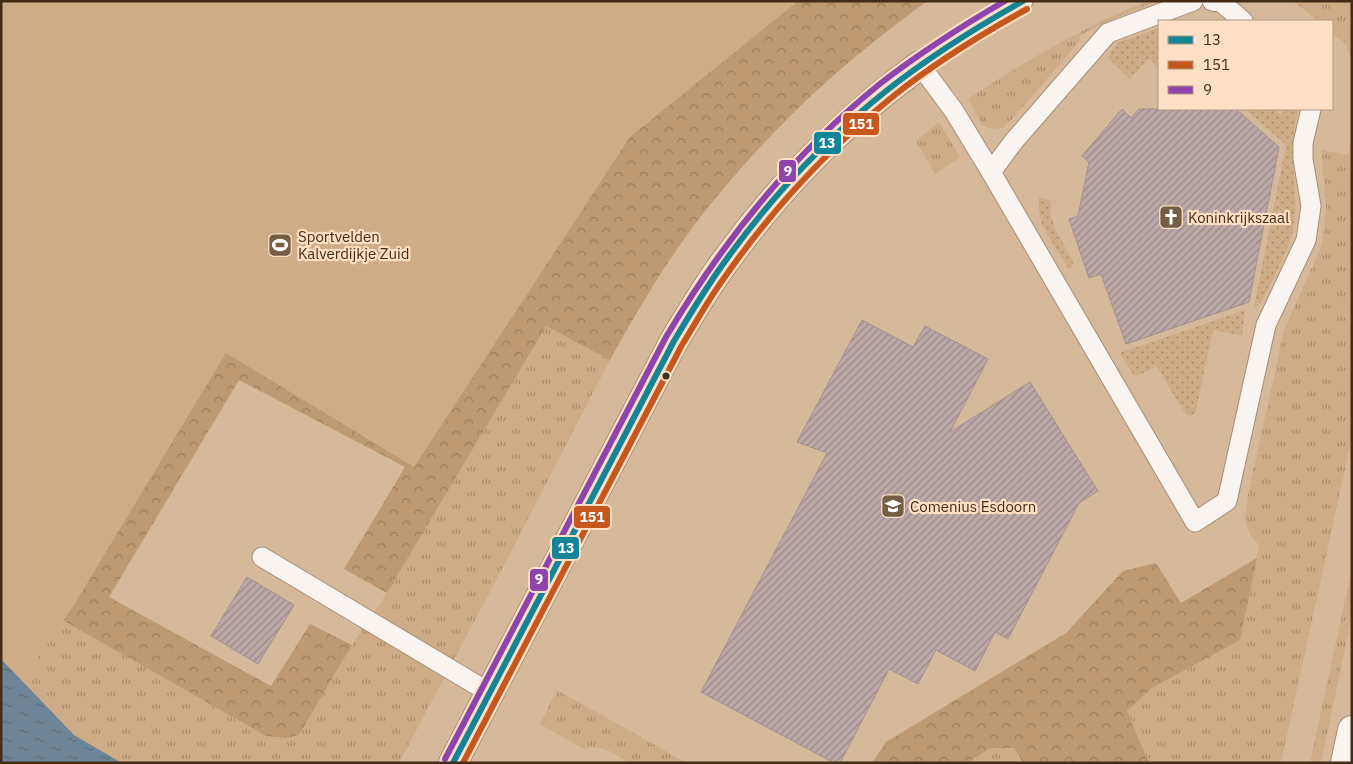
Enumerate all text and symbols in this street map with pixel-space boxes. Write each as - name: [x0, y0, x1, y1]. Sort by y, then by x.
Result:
- legend: [1158, 20, 1333, 110]
- text: 13: [1203, 30, 1221, 49]
- text: 151: [1203, 55, 1230, 74]
- text: 9: [1203, 80, 1212, 99]
- line badge: 151: [842, 112, 880, 136]
- text: 151: [848, 115, 874, 133]
- line badge: 13: [813, 131, 842, 155]
- text: 13: [819, 134, 835, 152]
- line badge: 9: [778, 159, 797, 183]
- text: 9: [784, 162, 792, 180]
- church icon: Koninkrijkszaal: [1158, 204, 1184, 230]
- place label: Koninkrijkszaal: [1188, 208, 1289, 227]
- place label: Sportvelden Kalverdijkje Zuid: [298, 227, 409, 263]
- sports icon: Sportvelden Kalverdijkje Zuid: [267, 232, 293, 258]
- unlabelled marker: [661, 371, 671, 381]
- school or university icon: Comenius Esdoorn: [880, 493, 906, 519]
- place label: Comenius Esdoorn: [910, 497, 1036, 516]
- line badge: 151: [573, 505, 611, 529]
- text: 151: [579, 508, 605, 526]
- line badge: 13: [551, 536, 580, 560]
- text: 13: [558, 539, 574, 557]
- line badge: 9: [529, 568, 549, 592]
- text: 9: [535, 570, 543, 588]

